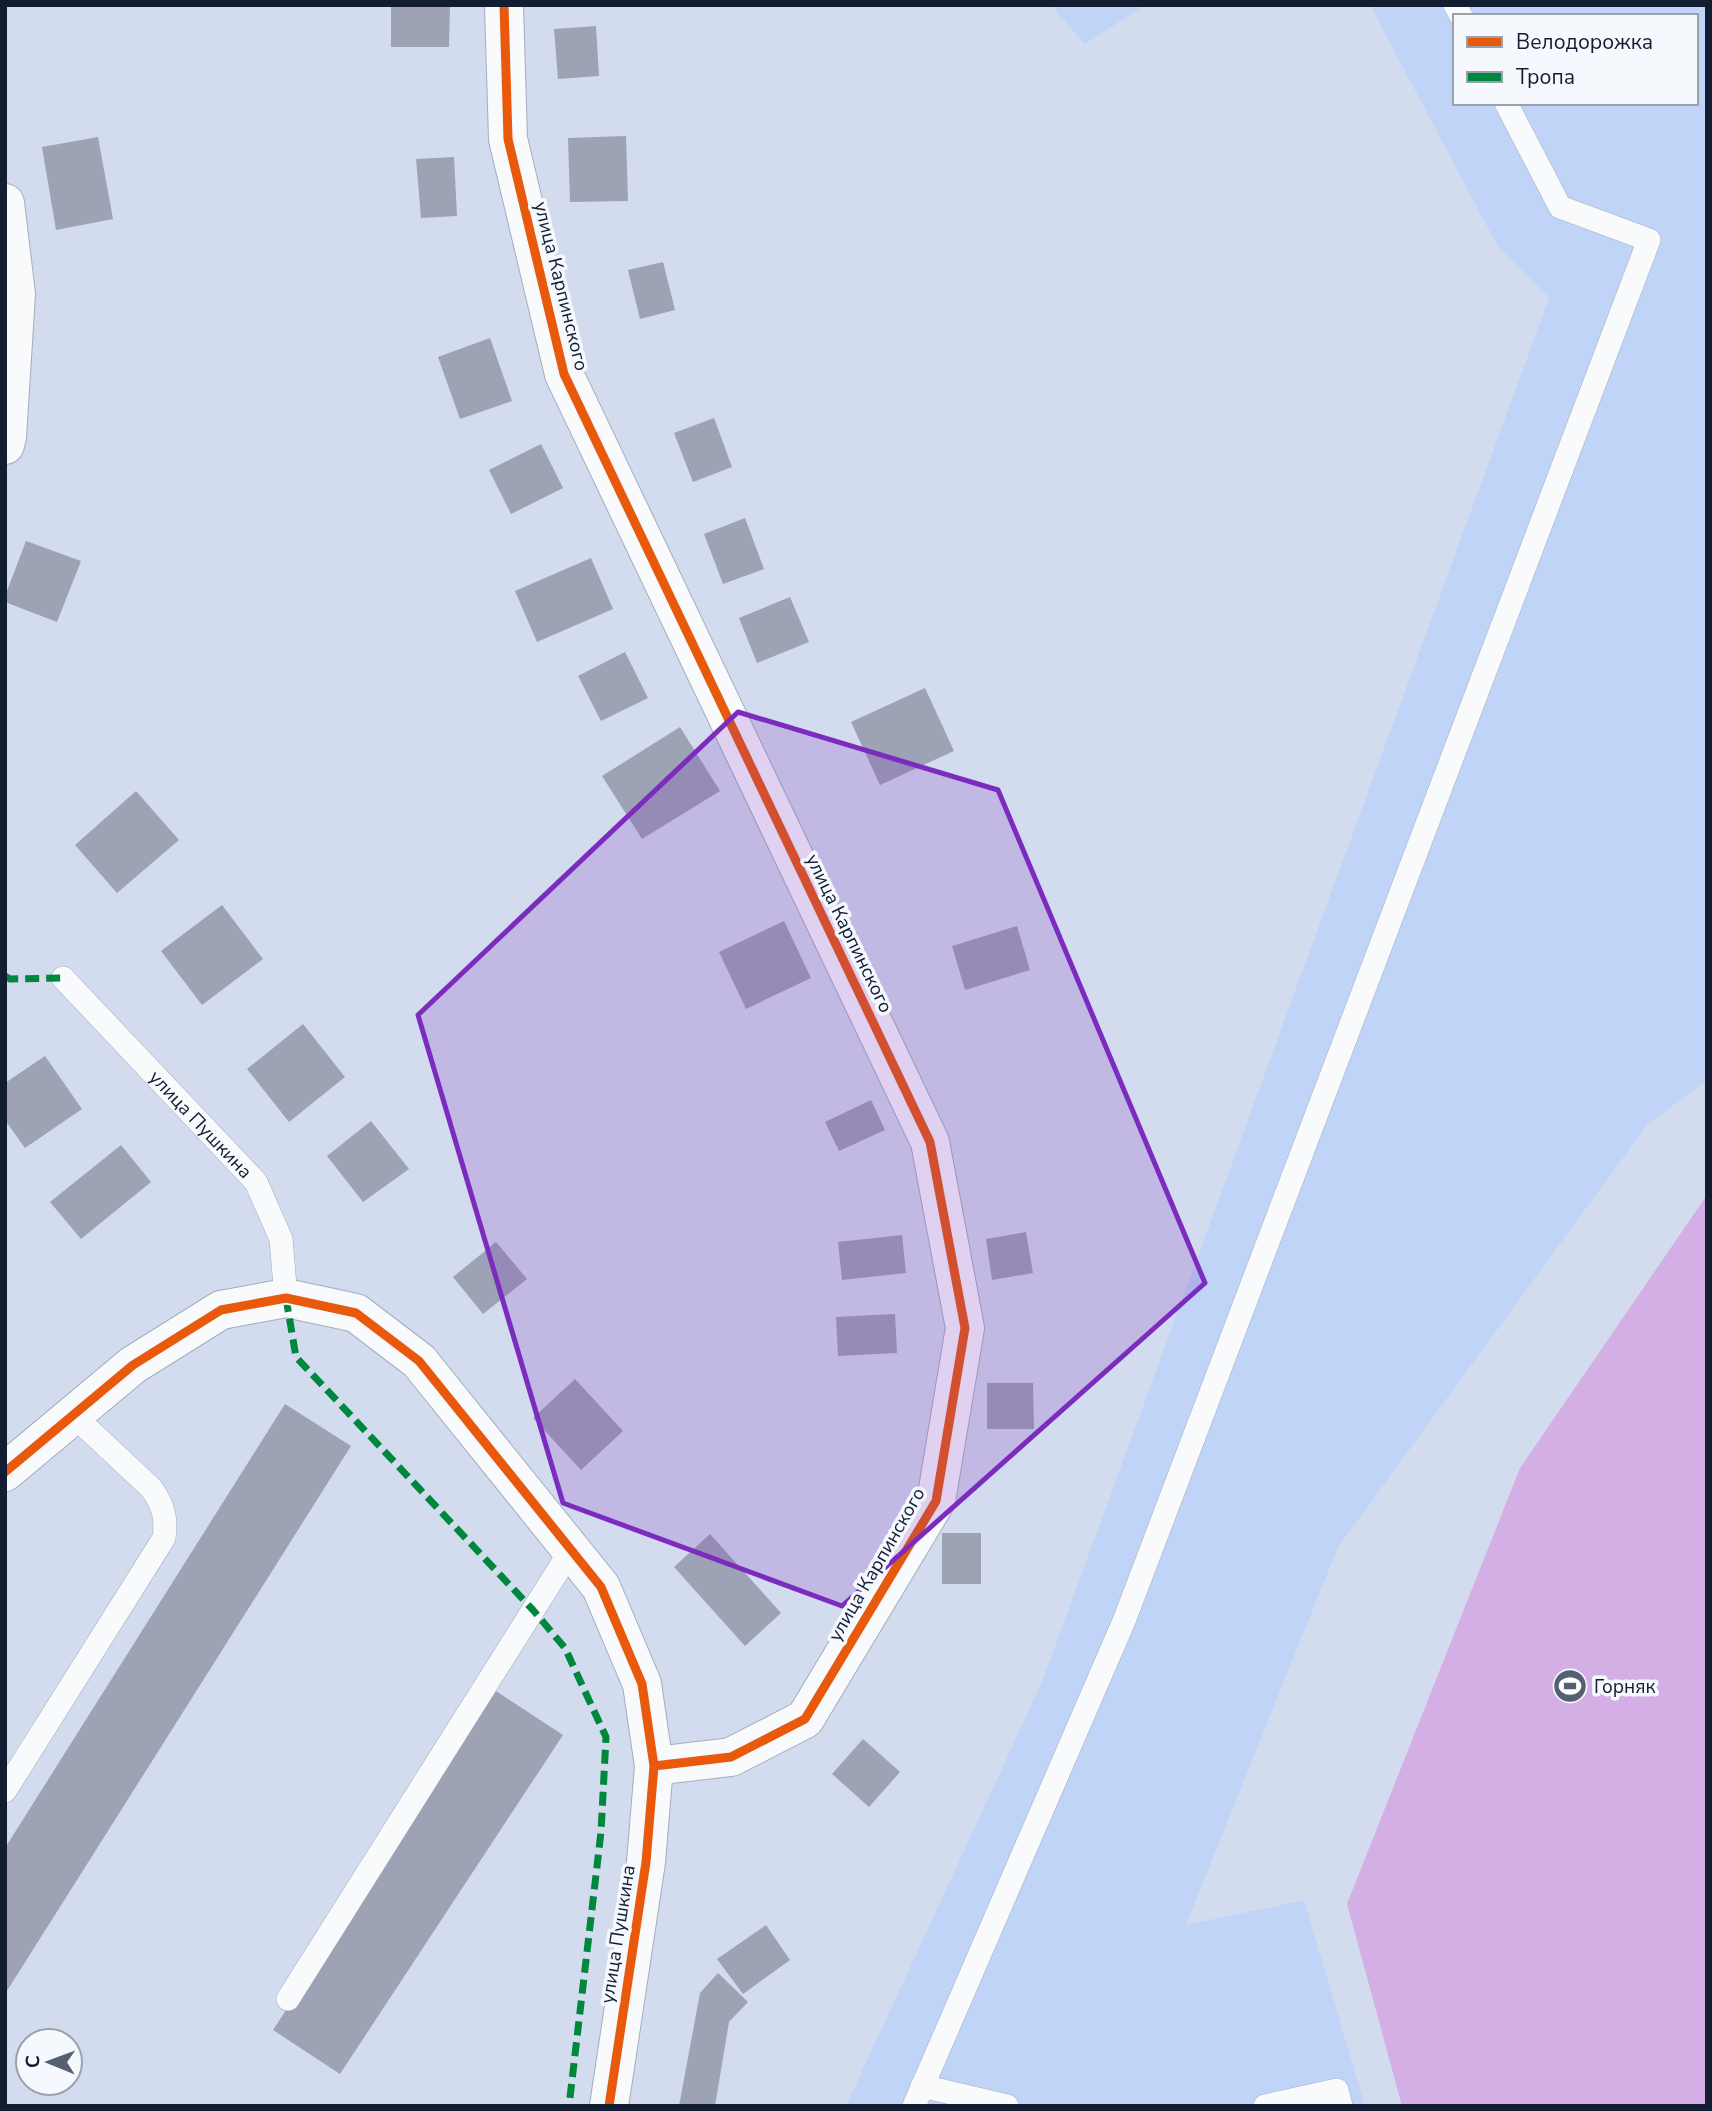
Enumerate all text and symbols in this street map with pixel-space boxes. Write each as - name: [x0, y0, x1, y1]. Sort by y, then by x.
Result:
- legend: [1453, 14, 1698, 105]
- text: Велодорожка: [1516, 28, 1653, 56]
- text: Тропа: [1516, 63, 1575, 91]
- street label: улица Карпинского: [527, 199, 595, 374]
- street label: улица Карпинского: [799, 850, 899, 1017]
- street label: улица Пушкина: [143, 1065, 258, 1184]
- street label: улица Карпинского: [822, 1483, 932, 1646]
- sports icon: Горняк: [1551, 1667, 1589, 1705]
- place label: Горняк: [1594, 1674, 1655, 1700]
- street label: улица Пушкина: [594, 1863, 642, 2005]
- north arrow: [14, 2027, 84, 2097]
- text: С: [20, 2055, 46, 2068]

